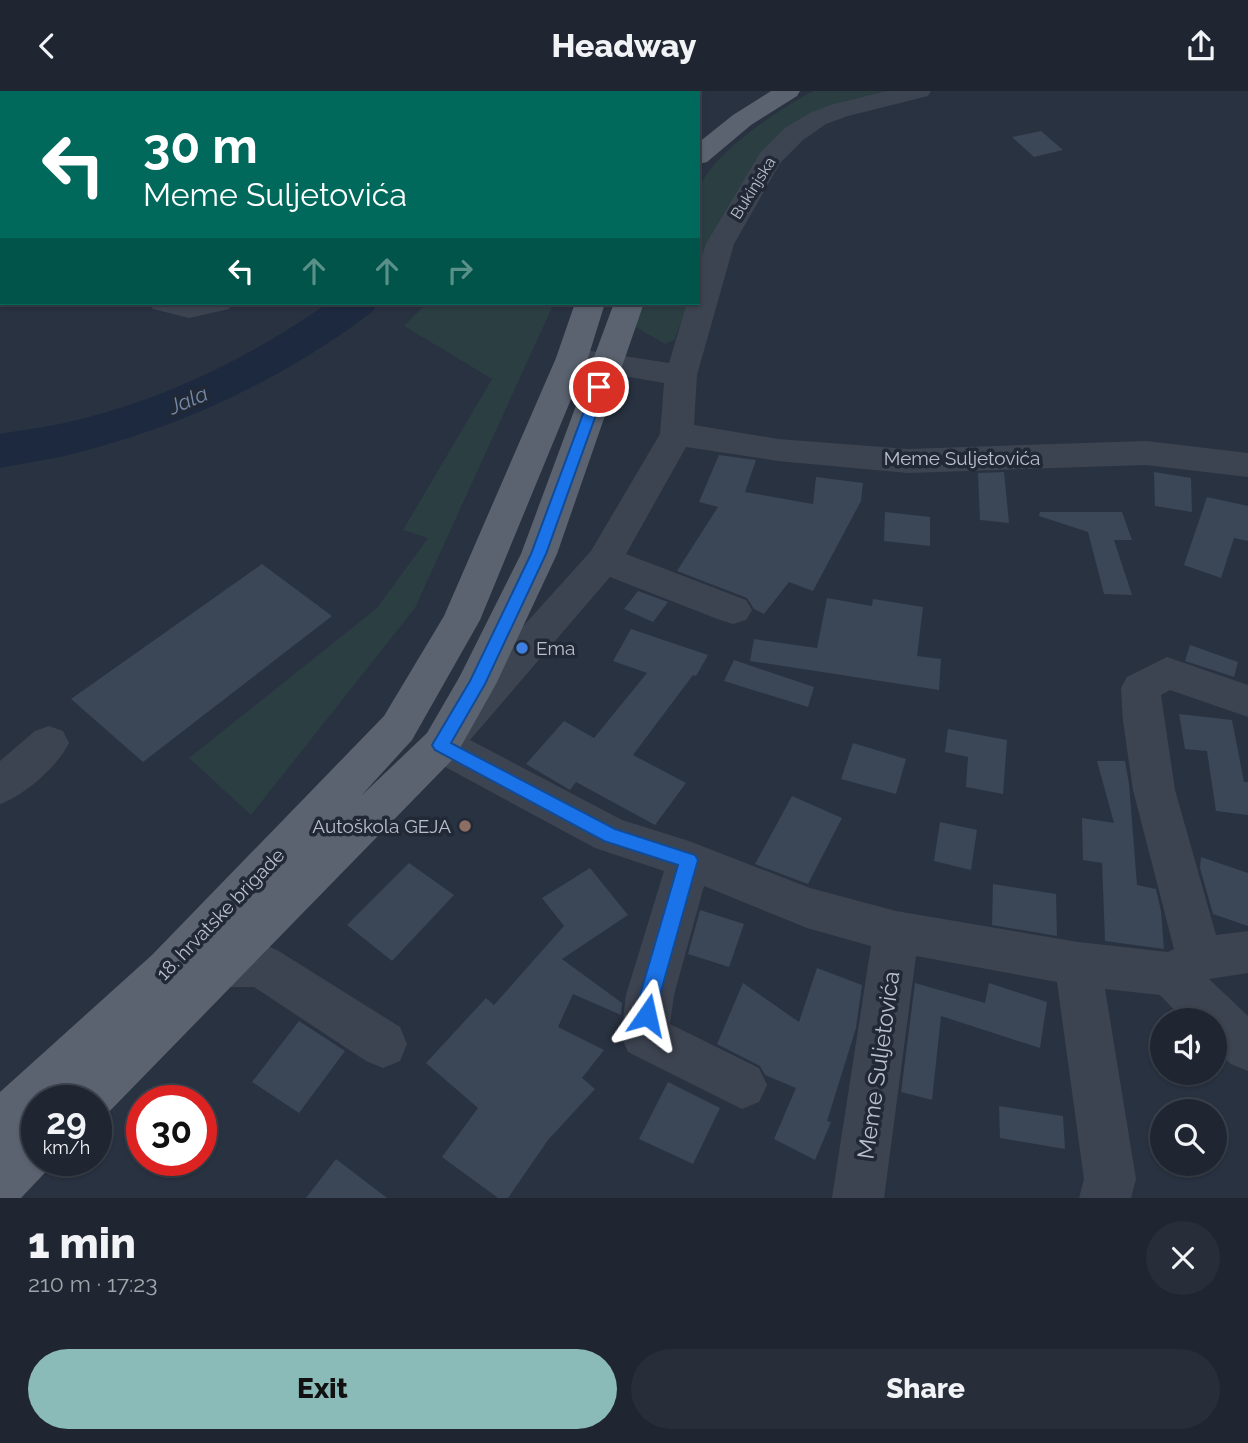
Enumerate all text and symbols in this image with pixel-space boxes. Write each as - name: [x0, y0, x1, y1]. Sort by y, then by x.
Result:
- icon: back: [28, 27, 66, 65]
- text: Headway: [552, 27, 697, 64]
- icon: share: [1182, 27, 1220, 65]
- text: 30 m: [143, 117, 258, 174]
- icon: left: [28, 119, 119, 210]
- street label: Bukinjska: [726, 153, 780, 223]
- text: Meme Suljetovića: [143, 176, 407, 213]
- icon: left: [222, 252, 260, 290]
- icon: ahead: [295, 252, 333, 290]
- icon: ahead: [368, 252, 406, 290]
- icon: right: [441, 252, 479, 290]
- pin: [569, 357, 629, 417]
- icon: arrive: [580, 368, 618, 406]
- water label: Jala: [164, 381, 211, 420]
- street label: Meme Suljetovića: [884, 447, 1040, 469]
- place label: Ema: [536, 637, 575, 659]
- marker: Ema: [514, 640, 530, 656]
- place label: Autoškola GEJA: [312, 815, 451, 837]
- marker: Autoškola GEJA: [457, 818, 473, 834]
- street label: 18. hrvatske brigade: [151, 844, 289, 984]
- street label: Meme Suljetovića: [851, 969, 905, 1161]
- position arrow: [610, 978, 684, 1052]
- map controls: [1150, 1008, 1227, 1176]
- button: sound: [1150, 1008, 1227, 1085]
- speed limit sign: 30: [126, 1085, 217, 1176]
- button: search: [1150, 1099, 1227, 1176]
- text: 29: [46, 1101, 87, 1142]
- text: km/h: [43, 1137, 90, 1158]
- text: 1 min: [28, 1219, 136, 1268]
- button: close: [1146, 1221, 1220, 1295]
- text: 210 m · 17:23: [28, 1270, 158, 1297]
- button: Exit: [28, 1349, 617, 1429]
- button: Share: [631, 1349, 1220, 1429]

